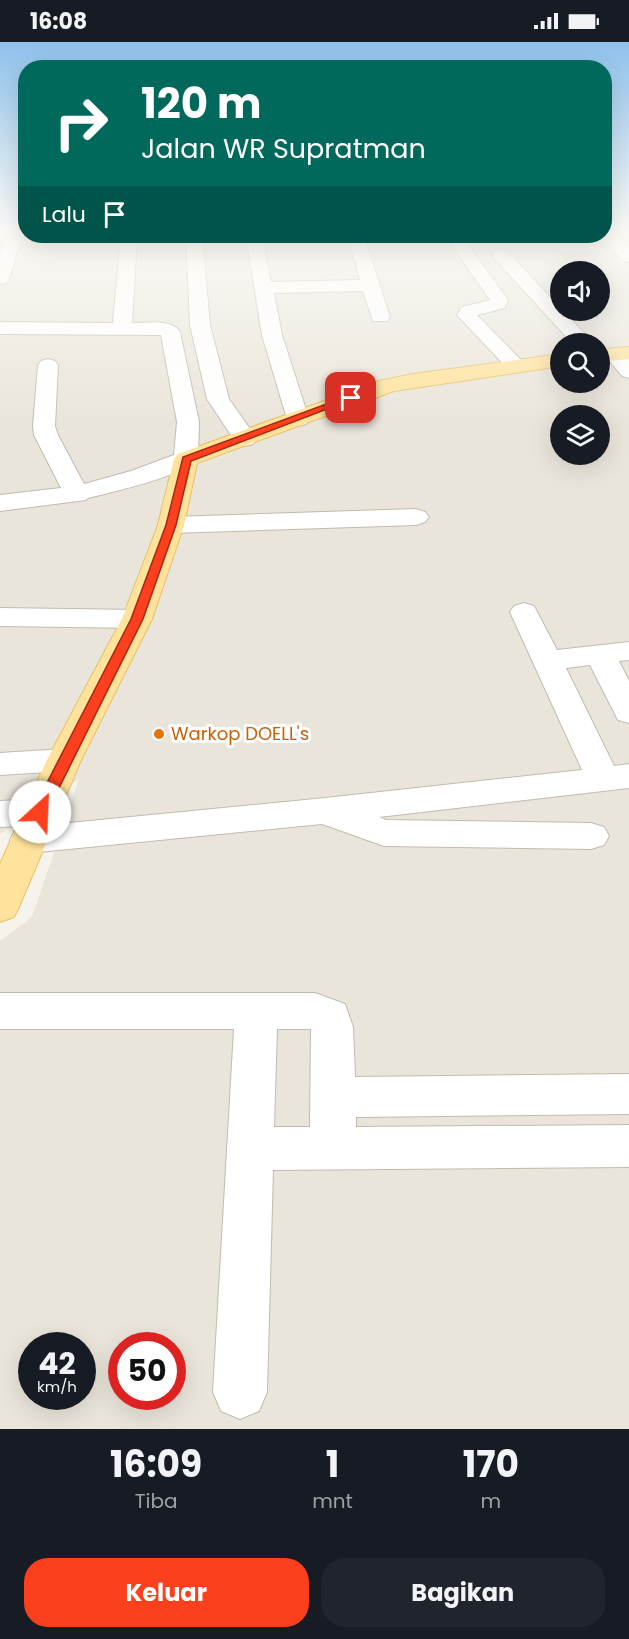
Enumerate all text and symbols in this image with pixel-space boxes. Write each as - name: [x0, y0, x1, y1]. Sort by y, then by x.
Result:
- text: 16:08: [30, 6, 87, 37]
- text: 120 m: [141, 74, 262, 133]
- icon: right: [42, 84, 120, 162]
- text: Jalan WR Supratman: [141, 130, 426, 167]
- icon: arrive: [98, 198, 131, 231]
- text: Lalu: [42, 199, 86, 230]
- map controls: [550, 261, 610, 465]
- button: sound: [550, 261, 610, 321]
- button: search: [550, 333, 610, 393]
- pin: [325, 372, 376, 423]
- icon: arrive: [334, 381, 367, 414]
- button: layers: [550, 405, 610, 465]
- place label: Warkop DOELL's: [171, 721, 309, 746]
- marker: Warkop DOELL's: [152, 727, 166, 741]
- position arrow: [8, 780, 72, 844]
- speed limit sign: 50: [108, 1332, 186, 1410]
- text: 42: [38, 1342, 76, 1385]
- text: km/h: [37, 1376, 77, 1397]
- text: 16:09: [110, 1439, 202, 1490]
- text: 1: [326, 1439, 339, 1490]
- text: 170: [463, 1439, 519, 1490]
- text: Tiba: [135, 1487, 177, 1515]
- text: mnt: [312, 1487, 353, 1515]
- text: m: [481, 1487, 501, 1515]
- button: Keluar: [24, 1558, 309, 1627]
- button: Bagikan: [321, 1558, 605, 1627]

